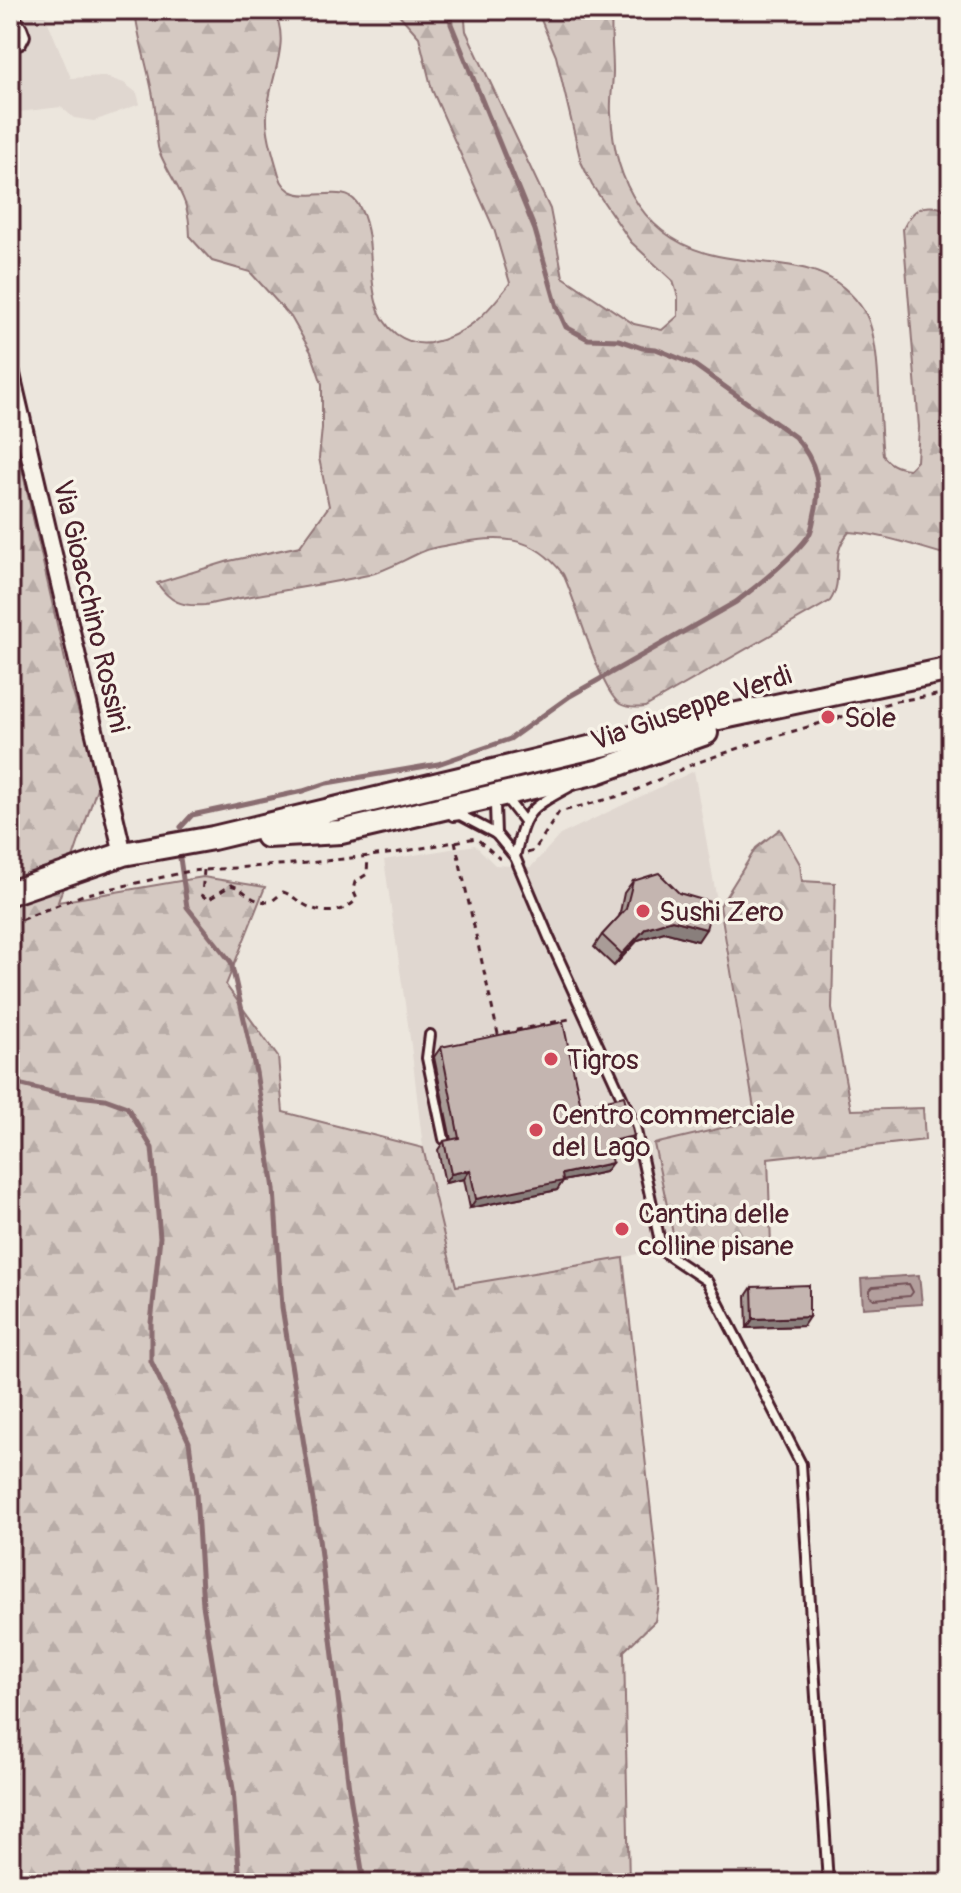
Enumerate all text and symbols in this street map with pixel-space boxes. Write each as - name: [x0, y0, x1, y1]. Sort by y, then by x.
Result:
- street label: Via Gioacchino Rossini: [44, 477, 137, 736]
- street label: Via Giuseppe Verdi: [587, 658, 796, 759]
- place label: Sole: [844, 701, 896, 736]
- marker: Sole: [819, 708, 837, 726]
- place label: Sushi Zero: [659, 895, 784, 930]
- marker: Sushi Zero: [634, 902, 652, 920]
- place label: Tigros: [567, 1043, 639, 1078]
- marker: Tigros: [542, 1050, 560, 1068]
- place label: Centro commerciale del Lago: [552, 1098, 795, 1165]
- marker: Centro commerciale del Lago: [527, 1121, 545, 1139]
- place label: Cantina delle colline pisane: [638, 1197, 794, 1264]
- marker: Cantina delle colline pisane: [613, 1220, 631, 1238]

